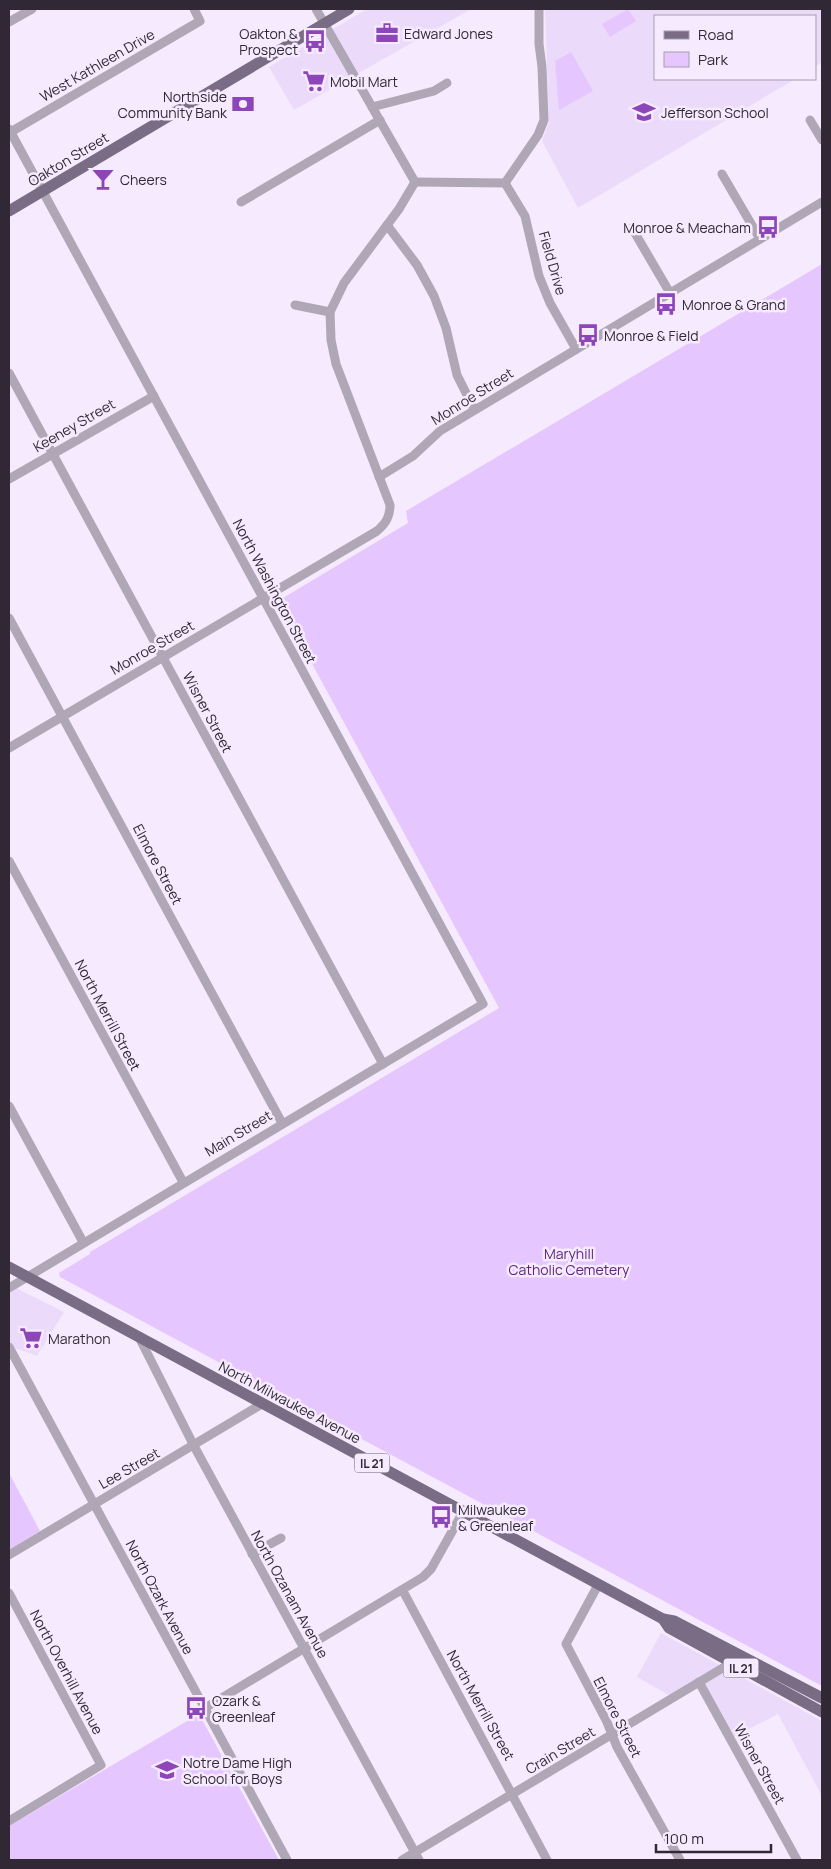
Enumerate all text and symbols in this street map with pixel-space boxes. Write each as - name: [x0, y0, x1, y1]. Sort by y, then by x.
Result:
- legend: [654, 15, 816, 80]
- office icon: Edward Jones: [374, 20, 400, 46]
- street label: West Kathleen Drive: [36, 24, 158, 106]
- place label: Oakton & Prospect: [239, 24, 298, 59]
- place label: Edward Jones: [404, 24, 493, 43]
- text: Road: [698, 24, 734, 45]
- bus stop icon: Oakton & Prospect: [302, 28, 328, 54]
- text: Park: [698, 49, 728, 70]
- supermarket icon: Mobil Mart: [301, 68, 327, 94]
- place label: Mobil Mart: [330, 72, 398, 91]
- place label: Northside Community Bank: [118, 87, 228, 122]
- bank icon: Northside Community Bank: [230, 91, 256, 117]
- school or university icon: Jefferson School: [631, 99, 657, 125]
- place label: Jefferson School: [661, 103, 769, 122]
- street label: Oakton Street: [24, 127, 112, 191]
- bar icon: Cheers: [90, 166, 116, 192]
- place label: Cheers: [120, 170, 167, 189]
- bus stop icon: Monroe & Meacham: [755, 214, 781, 240]
- place label: Monroe & Meacham: [623, 218, 751, 237]
- street label: Field Drive: [535, 229, 571, 297]
- bus stop icon: Monroe & Grand: [653, 291, 679, 317]
- place label: Monroe & Grand: [682, 295, 785, 314]
- bus stop icon: Monroe & Field: [575, 322, 601, 348]
- place label: Monroe & Field: [604, 326, 699, 345]
- street label: Monroe Street: [427, 363, 517, 429]
- street label: Keeney Street: [30, 394, 119, 456]
- street label: North Washington Street: [229, 515, 321, 667]
- street label: Monroe Street: [107, 615, 198, 679]
- street label: Wisner Street: [179, 668, 237, 756]
- street label: Elmore Street: [129, 821, 187, 908]
- street label: North Merrill Street: [71, 956, 146, 1074]
- street label: Main Street: [201, 1105, 275, 1160]
- park label: Maryhill Catholic Cemetery: [509, 1244, 630, 1279]
- supermarket icon: Marathon: [18, 1325, 44, 1351]
- place label: Marathon: [48, 1329, 111, 1348]
- street label: North Milwaukee Avenue: [216, 1356, 364, 1448]
- street label: Lee Street: [95, 1443, 163, 1493]
- road number: IL 21: [354, 1454, 390, 1472]
- place label: Milwaukee & Greenleaf: [458, 1500, 533, 1535]
- bus stop icon: Milwaukee & Greenleaf: [428, 1504, 454, 1530]
- street label: North Ozanam Avenue: [247, 1527, 333, 1661]
- street label: North Ozark Avenue: [122, 1536, 198, 1658]
- street label: North Overhill Avenue: [26, 1606, 108, 1738]
- street label: North Merrill Street: [443, 1646, 519, 1764]
- road number: IL 21: [724, 1659, 758, 1678]
- street label: Elmore Street: [589, 1673, 647, 1761]
- place label: Ozark & Greenleaf: [212, 1691, 275, 1726]
- bus stop icon: Ozark & Greenleaf: [183, 1695, 209, 1721]
- street label: Wisner Street: [730, 1721, 790, 1808]
- street label: Crain Street: [522, 1722, 599, 1778]
- place label: Notre Dame High School for Boys: [183, 1753, 292, 1788]
- school or university icon: Notre Dame High School for Boys: [154, 1757, 180, 1783]
- scale bar: [656, 1822, 771, 1854]
- text: 100 m: [664, 1828, 704, 1849]

